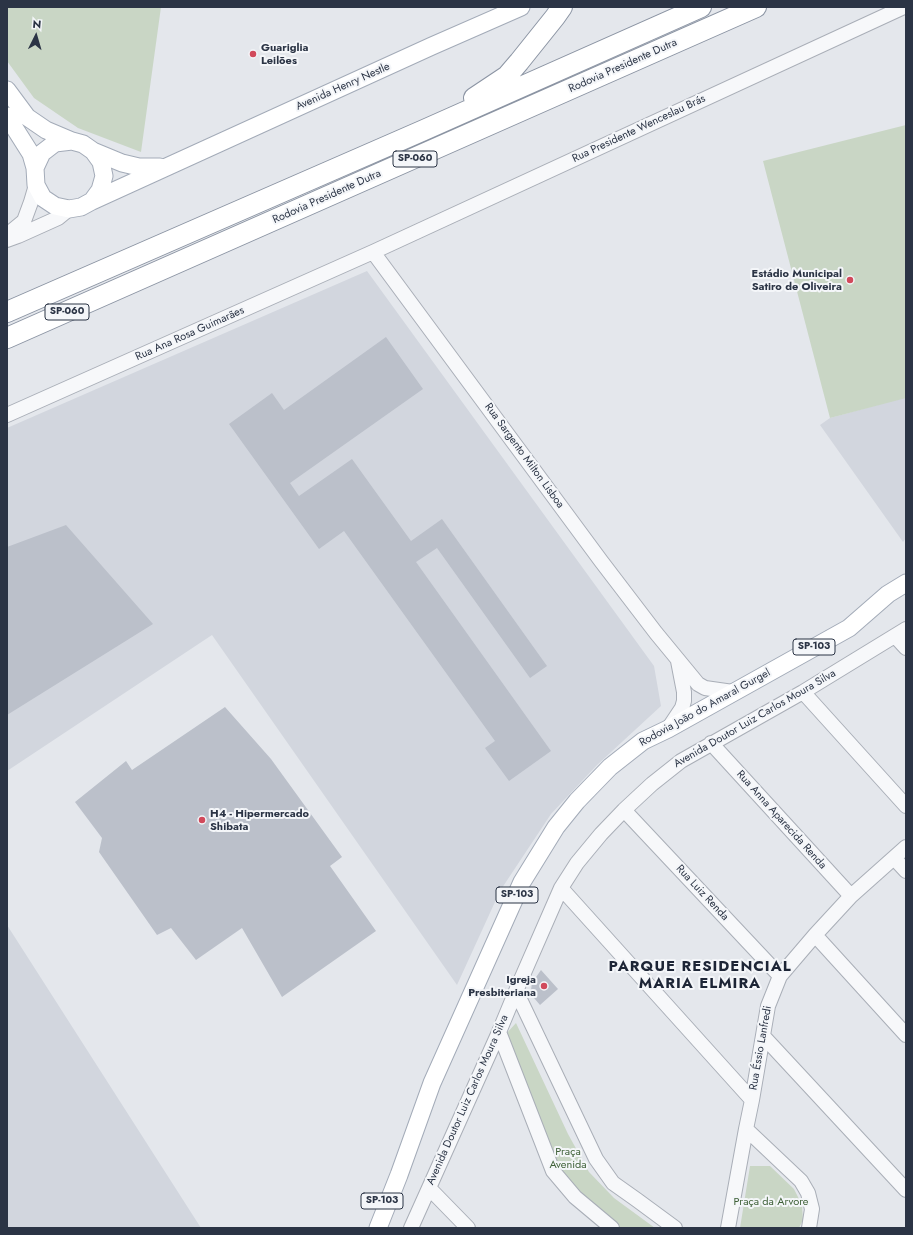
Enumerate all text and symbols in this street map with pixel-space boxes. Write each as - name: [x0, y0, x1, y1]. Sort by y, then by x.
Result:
- north arrow: [16, 16, 56, 56]
- text: N: [32, 16, 42, 32]
- street label: Rodovia Presidente Dutra: [567, 36, 679, 96]
- place label: Guariglia Leilões: [261, 41, 308, 67]
- marker: Guariglia Leilões: [248, 49, 258, 59]
- street label: Avenida Henry Nestle: [294, 60, 392, 114]
- street label: Rua Presidente Wenceslau Brás: [570, 92, 708, 166]
- road number: SP-060: [393, 151, 437, 167]
- street label: Rodovia Presidente Dutra: [271, 167, 383, 227]
- place label: Estádio Municipal Satiro de Oliveira: [752, 267, 842, 293]
- marker: Estádio Municipal Satiro de Oliveira: [845, 275, 855, 285]
- road number: SP-060: [45, 304, 89, 320]
- street label: Rua Ana Rosa Guimarães: [134, 304, 246, 364]
- street label: Rua Sargento Milton Lisboa: [481, 401, 567, 511]
- road number: SP-103: [793, 639, 835, 655]
- street label: Rodovia João do Amaral Gurgel: [637, 666, 773, 750]
- street label: Avenida Doutor Luiz Carlos Moura Silva: [672, 667, 838, 771]
- street label: Rua Anna Aparecida Renda: [733, 768, 829, 872]
- place label: H4 - Hipermercado Shibata: [210, 807, 309, 833]
- marker: H4 - Hipermercado Shibata: [197, 815, 207, 825]
- street label: Rua Luiz Renda: [673, 862, 731, 924]
- road number: SP-103: [496, 887, 538, 903]
- district label: PARQUE RESIDENCIAL MARIA ELMIRA: [608, 958, 792, 993]
- place label: Igreja Presbiteriana: [468, 973, 536, 999]
- marker: Igreja Presbiteriana: [539, 981, 549, 991]
- street label: Rua Éssio Lanfredi: [747, 1005, 775, 1091]
- street label: Avenida Doutor Luiz Carlos Moura Silva: [424, 1013, 512, 1187]
- park label: Praça Avenida: [549, 1145, 587, 1171]
- road number: SP-103: [361, 1193, 403, 1209]
- park label: Praça da Arvore: [734, 1195, 808, 1209]

